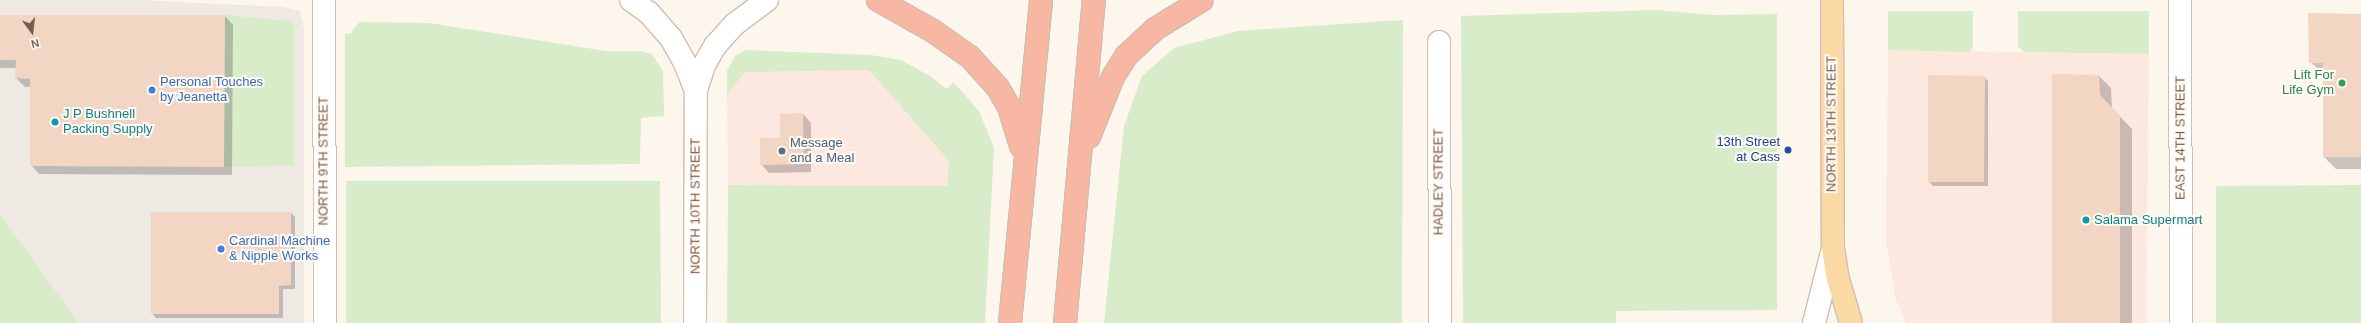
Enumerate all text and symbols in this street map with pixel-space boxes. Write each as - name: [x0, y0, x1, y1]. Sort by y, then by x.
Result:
- north arrow: [12, 12, 52, 52]
- text: N: [30, 37, 41, 50]
- street label: NORTH 13TH STREET: [1824, 56, 1840, 192]
- place label: Lift For Life Gym: [2282, 68, 2334, 99]
- place label: Personal Touches by Jeanetta: [160, 75, 263, 106]
- street label: EAST 14TH STREET: [2173, 76, 2189, 200]
- marker: Lift For Life Gym: [2337, 78, 2347, 88]
- marker: Personal Touches by Jeanetta: [147, 85, 157, 95]
- street label: NORTH 9TH STREET: [316, 96, 332, 226]
- place label: J P Bushnell Packing Supply: [63, 107, 153, 138]
- marker: J P Bushnell Packing Supply: [50, 117, 60, 127]
- street label: HADLEY STREET: [1431, 129, 1447, 235]
- place label: 13th Street at Cass: [1716, 135, 1780, 166]
- place label: Message and a Meal: [790, 136, 854, 167]
- street label: NORTH 10TH STREET: [688, 138, 704, 274]
- marker: 13th Street at Cass: [1783, 145, 1793, 155]
- marker: Message and a Meal: [777, 146, 787, 156]
- place label: Salama Supermart: [2094, 212, 2202, 228]
- marker: Salama Supermart: [2081, 215, 2091, 225]
- place label: Cardinal Machine & Nipple Works: [229, 234, 330, 265]
- marker: Cardinal Machine & Nipple Works: [216, 244, 226, 254]

